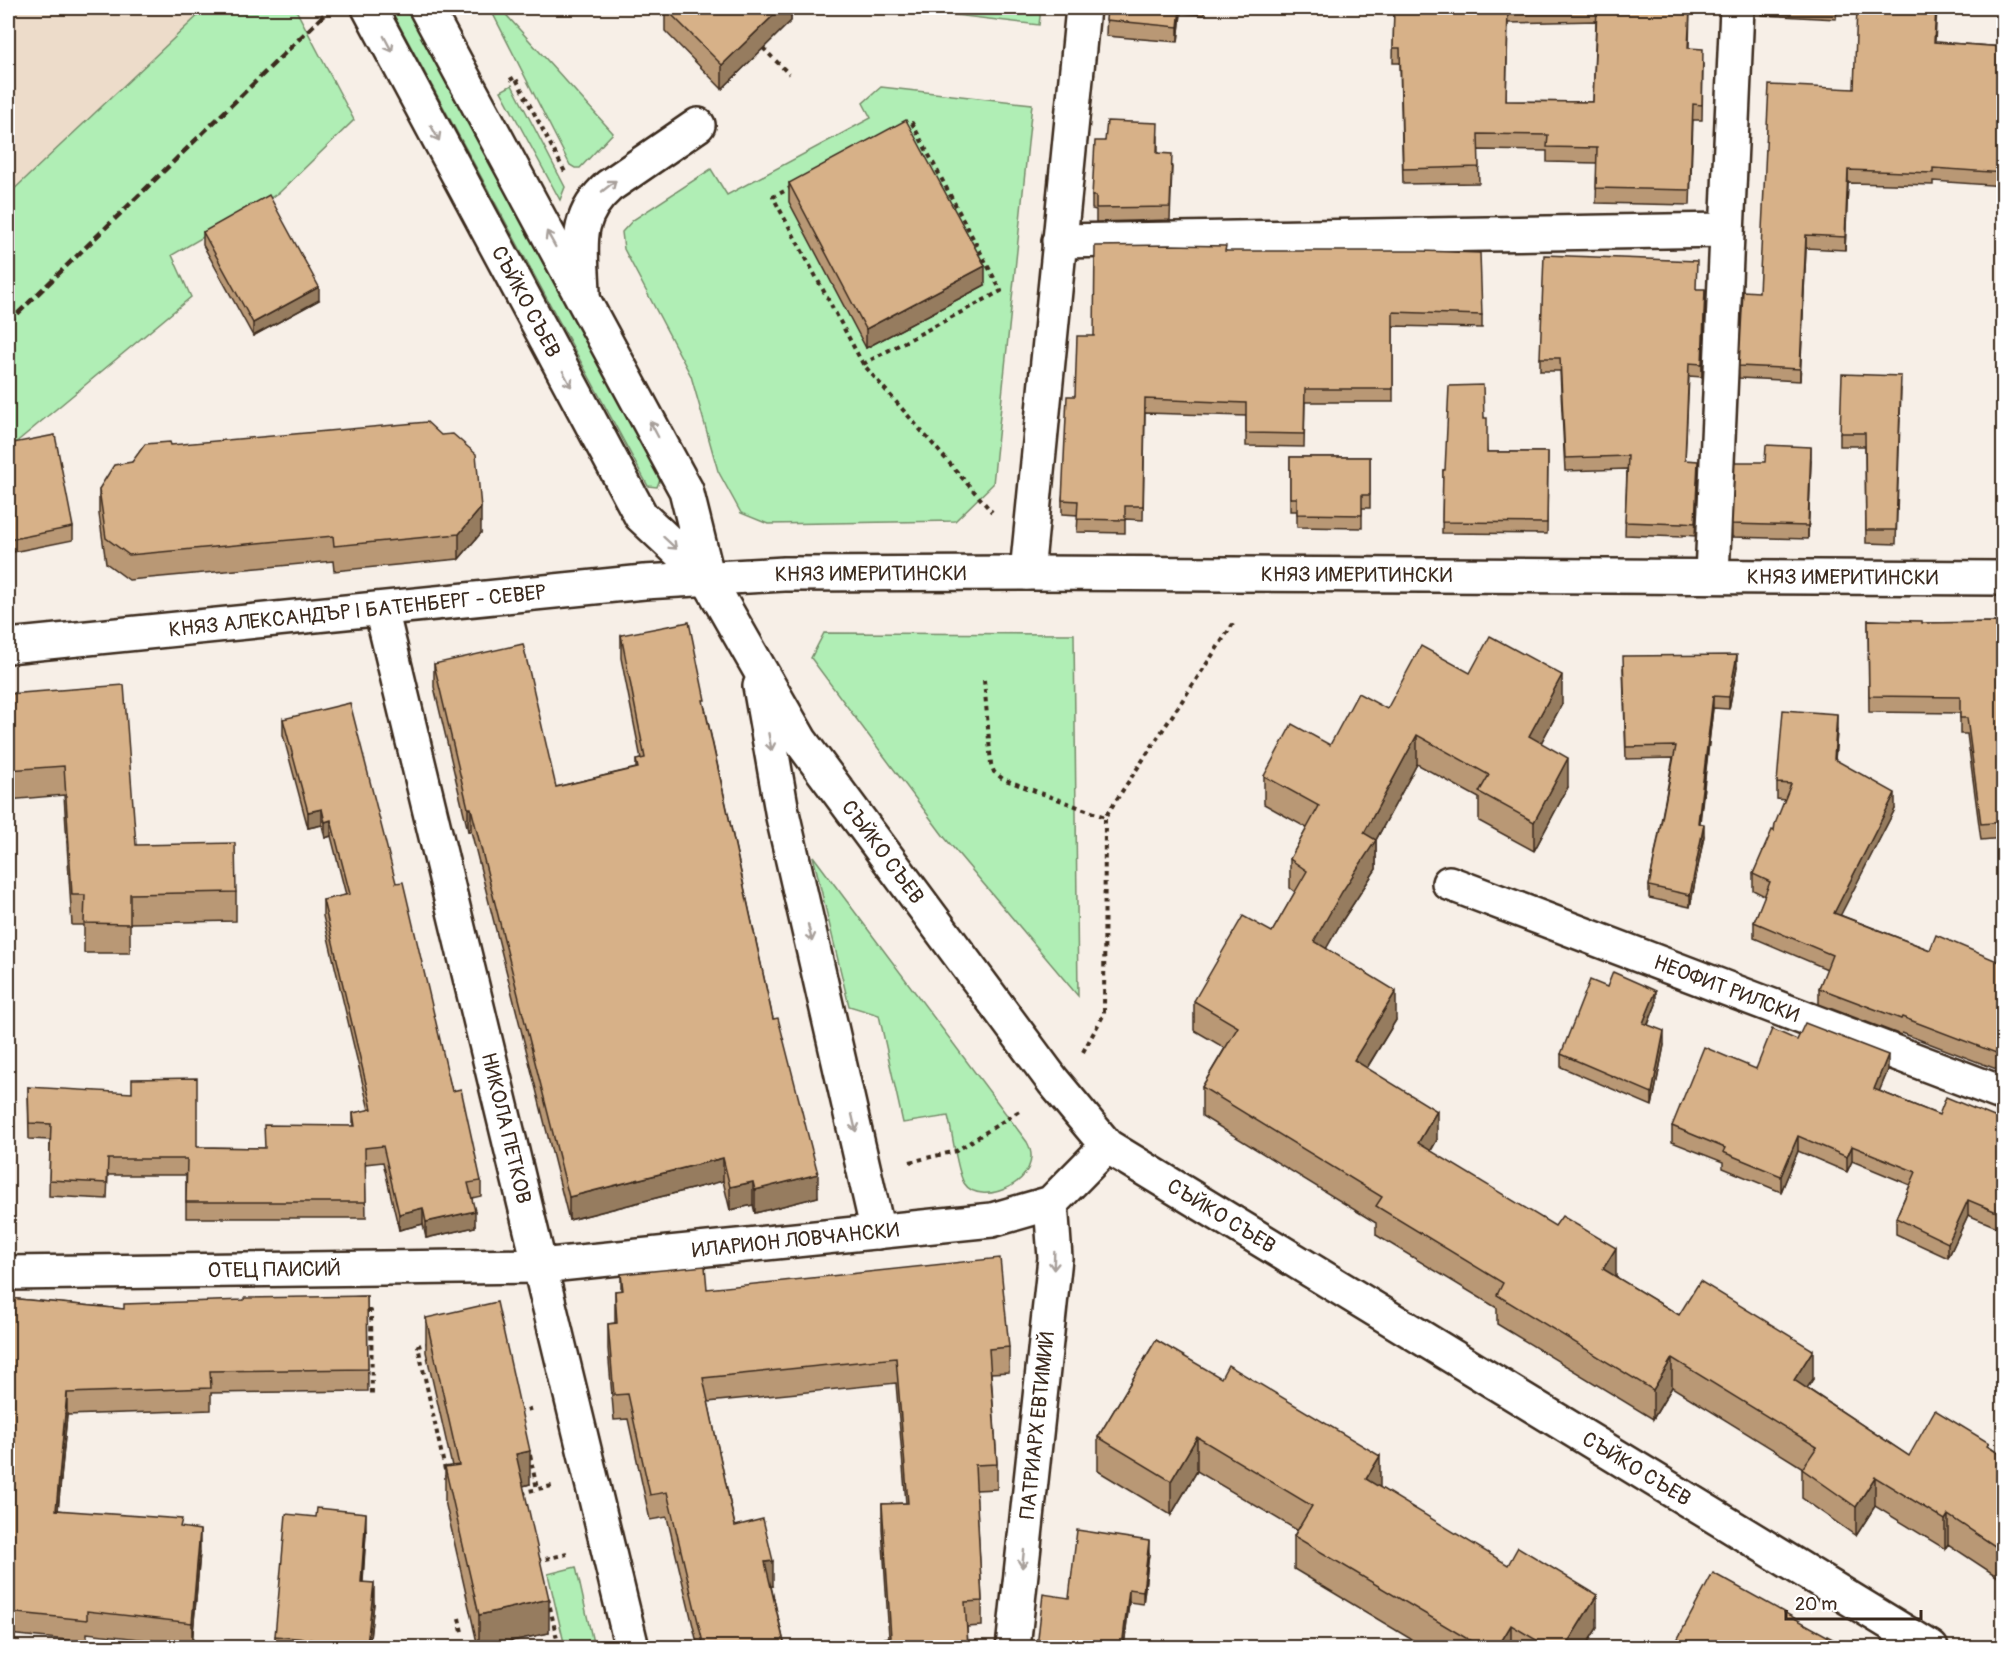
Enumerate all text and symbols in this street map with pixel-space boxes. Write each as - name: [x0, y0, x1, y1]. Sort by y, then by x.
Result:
- one-way arrow: [383, 35, 394, 53]
- one-way arrow: [429, 124, 441, 141]
- one-way arrow: [601, 180, 617, 193]
- one-way arrow: [545, 231, 556, 249]
- street label: СЪЙКО СЪЕВ: [485, 241, 567, 362]
- one-way arrow: [562, 369, 573, 387]
- one-way arrow: [648, 421, 659, 439]
- one-way arrow: [662, 536, 677, 550]
- street label: КНЯЗ ИМЕРИТИНСКИ: [774, 560, 966, 589]
- street label: КНЯЗ ИМЕРИТИНСКИ: [1261, 561, 1452, 589]
- street label: КНЯЗ ИМЕРИТИНСКИ: [1747, 564, 1938, 592]
- street label: КНЯЗ АЛЕКСАНДЪР I БАТЕНБЕРГ - СЕВЕР: [167, 579, 548, 644]
- one-way arrow: [765, 731, 776, 751]
- street label: СЪЙКО СЪЕВ: [835, 795, 930, 909]
- one-way arrow: [804, 923, 816, 942]
- street label: НЕОФИТ РИЛСКИ: [1650, 949, 1803, 1029]
- street label: НИКОЛА ПЕТКОВ: [475, 1050, 537, 1207]
- one-way arrow: [848, 1113, 860, 1132]
- street label: СЪЙКО СЪЕВ: [1162, 1173, 1281, 1260]
- street label: ИЛАРИОН ЛОВЧАНСКИ: [691, 1217, 901, 1264]
- one-way arrow: [1048, 1250, 1059, 1270]
- street label: ОТЕЦ ПАИСИЙ: [208, 1256, 340, 1284]
- street label: ПАТРИАРХ ЕВТИМИЙ: [1014, 1330, 1061, 1520]
- street label: СЪЙКО СЪЕВ: [1577, 1426, 1696, 1512]
- one-way arrow: [1017, 1549, 1028, 1569]
- scale bar: [1786, 1583, 1921, 1621]
- text: 20 m: [1795, 1593, 1837, 1616]

